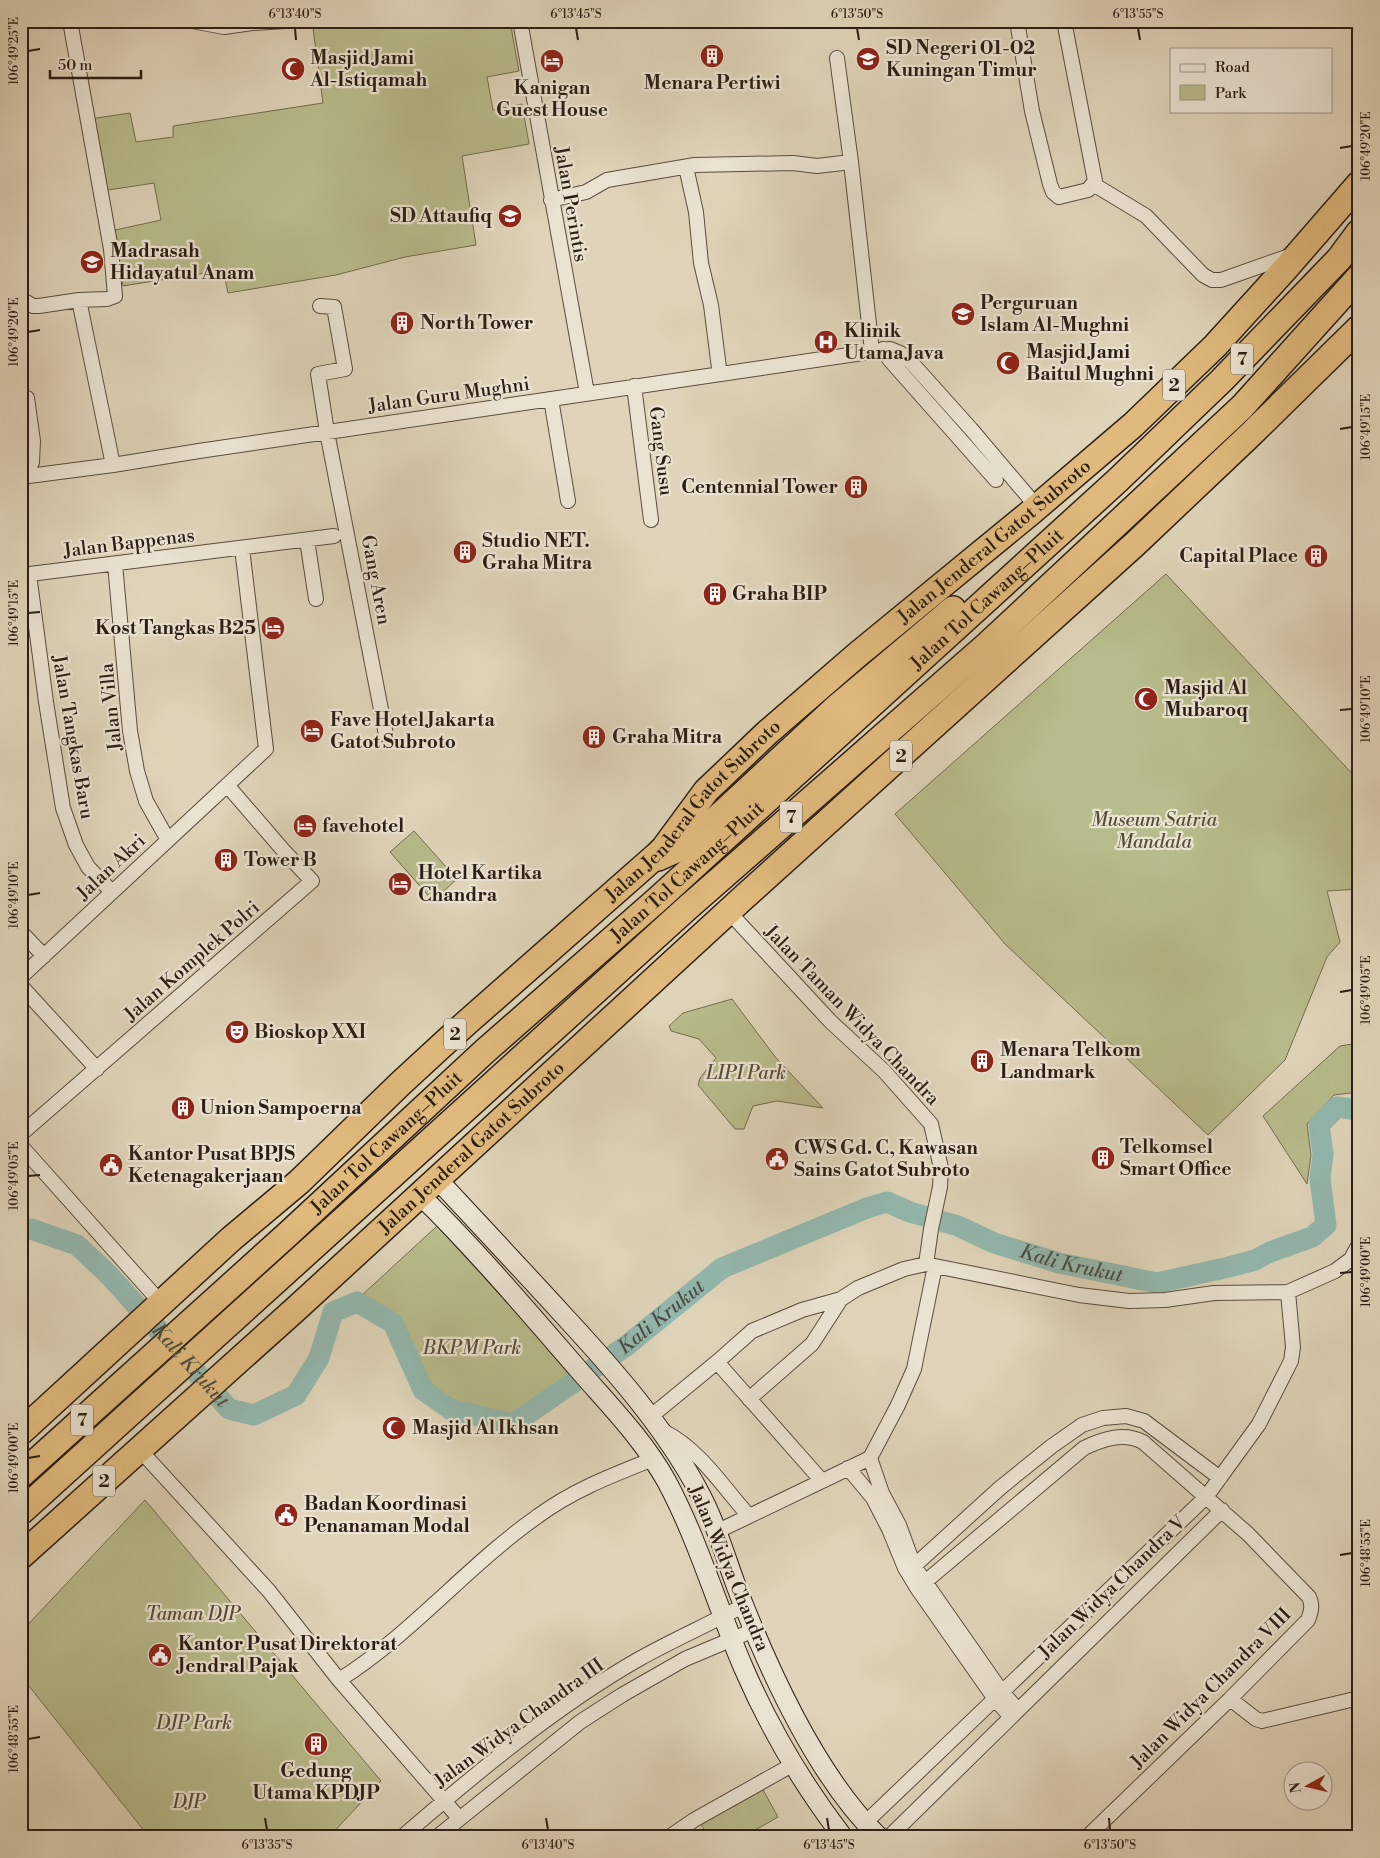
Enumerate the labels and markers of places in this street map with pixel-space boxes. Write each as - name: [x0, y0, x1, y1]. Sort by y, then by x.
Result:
- place label: SD Negeri 01-02 Kuningan Timur: [886, 36, 1037, 82]
- building icon: Menara Pertiwi: [699, 43, 725, 69]
- place label: Masjid Jami Al-Istiqamah: [309, 46, 427, 92]
- school or university icon: SD Negeri 01-02 Kuningan Timur: [855, 46, 881, 72]
- hotel icon: Kanigan Guest House: [539, 48, 565, 74]
- mosque icon: Masjid Jami Al-Istiqamah: [280, 56, 306, 82]
- place label: Menara Pertiwi: [644, 71, 780, 95]
- place label: Kanigan Guest House: [496, 76, 608, 122]
- school or university icon: SD Attaufiq: [497, 203, 523, 229]
- place label: SD Attaufiq: [390, 204, 492, 228]
- place label: Madrasah Hidayatul Anam: [110, 239, 254, 285]
- school or university icon: Madrasah Hidayatul Anam: [79, 249, 105, 275]
- place label: Perguruan Islam Al-Mughni: [980, 291, 1129, 337]
- school or university icon: Perguruan Islam Al-Mughni: [950, 301, 976, 327]
- building icon: North Tower: [389, 310, 415, 336]
- place label: North Tower: [420, 311, 534, 335]
- place label: Klinik Utama Java: [844, 319, 944, 365]
- hospital icon: Klinik Utama Java: [813, 329, 839, 355]
- place label: Masjid Jami Baitul Mughni: [1026, 340, 1154, 386]
- mosque icon: Masjid Jami Baitul Mughni: [995, 350, 1021, 376]
- building icon: Centennial Tower: [843, 474, 869, 500]
- place label: Centennial Tower: [681, 475, 838, 499]
- place label: Studio NET. Graha Mitra: [482, 529, 593, 575]
- building icon: Studio NET. Graha Mitra: [452, 539, 478, 565]
- building icon: Capital Place: [1303, 543, 1329, 569]
- place label: Capital Place: [1179, 544, 1298, 568]
- building icon: Graha BIP: [702, 581, 728, 607]
- place label: Graha BIP: [732, 582, 827, 606]
- hotel icon: Kost Tangkas B25: [260, 615, 286, 641]
- place label: Kost Tangkas B25: [95, 616, 256, 640]
- place label: Masjid Al Mubaroq: [1164, 676, 1248, 722]
- mosque icon: Masjid Al Mubaroq: [1133, 686, 1159, 712]
- place label: Fave Hotel Jakarta Gatot Subroto: [330, 708, 495, 754]
- hotel icon: Fave Hotel Jakarta Gatot Subroto: [299, 718, 325, 744]
- building icon: Graha Mitra: [581, 724, 607, 750]
- place label: Graha Mitra: [612, 725, 723, 749]
- hotel icon: favehotel: [292, 813, 318, 839]
- place label: favehotel: [322, 814, 404, 838]
- building icon: Tower B: [213, 847, 239, 873]
- place label: Tower B: [244, 848, 317, 872]
- place label: Hotel Kartika Chandra: [418, 861, 543, 907]
- hotel icon: Hotel Kartika Chandra: [387, 871, 413, 897]
- theatre icon: Bioskop XXI: [224, 1019, 250, 1045]
- place label: Bioskop XXI: [254, 1020, 367, 1044]
- place label: Menara Telkom Landmark: [1000, 1038, 1141, 1084]
- building icon: Menara Telkom Landmark: [969, 1048, 995, 1074]
- building icon: Union Sampoerna: [170, 1095, 196, 1121]
- place label: Union Sampoerna: [200, 1096, 362, 1120]
- place label: Telkomsel Smart Office: [1120, 1135, 1232, 1181]
- place label: CWS Gd. C, Kawasan Sains Gatot Subroto: [794, 1136, 978, 1182]
- place label: Kantor Pusat BPJS Ketenagakerjaan: [128, 1142, 295, 1188]
- building icon: Telkomsel Smart Office: [1090, 1145, 1116, 1171]
- public building icon: CWS Gd. C, Kawasan Sains Gatot Subroto: [764, 1146, 790, 1172]
- public building icon: Kantor Pusat BPJS Ketenagakerjaan: [98, 1152, 124, 1178]
- mosque icon: Masjid Al Ikhsan: [381, 1415, 407, 1441]
- place label: Masjid Al Ikhsan: [412, 1416, 559, 1440]
- place label: Badan Koordinasi Penanaman Modal: [304, 1492, 470, 1538]
- public building icon: Badan Koordinasi Penanaman Modal: [273, 1502, 299, 1528]
- place label: Kantor Pusat Direktorat Jendral Pajak: [175, 1632, 397, 1678]
- public building icon: Kantor Pusat Direktorat Jendral Pajak: [147, 1642, 173, 1668]
- building icon: Gedung Utama KPDJP: [303, 1731, 329, 1757]
- place label: Gedung Utama KPDJP: [253, 1759, 380, 1805]

